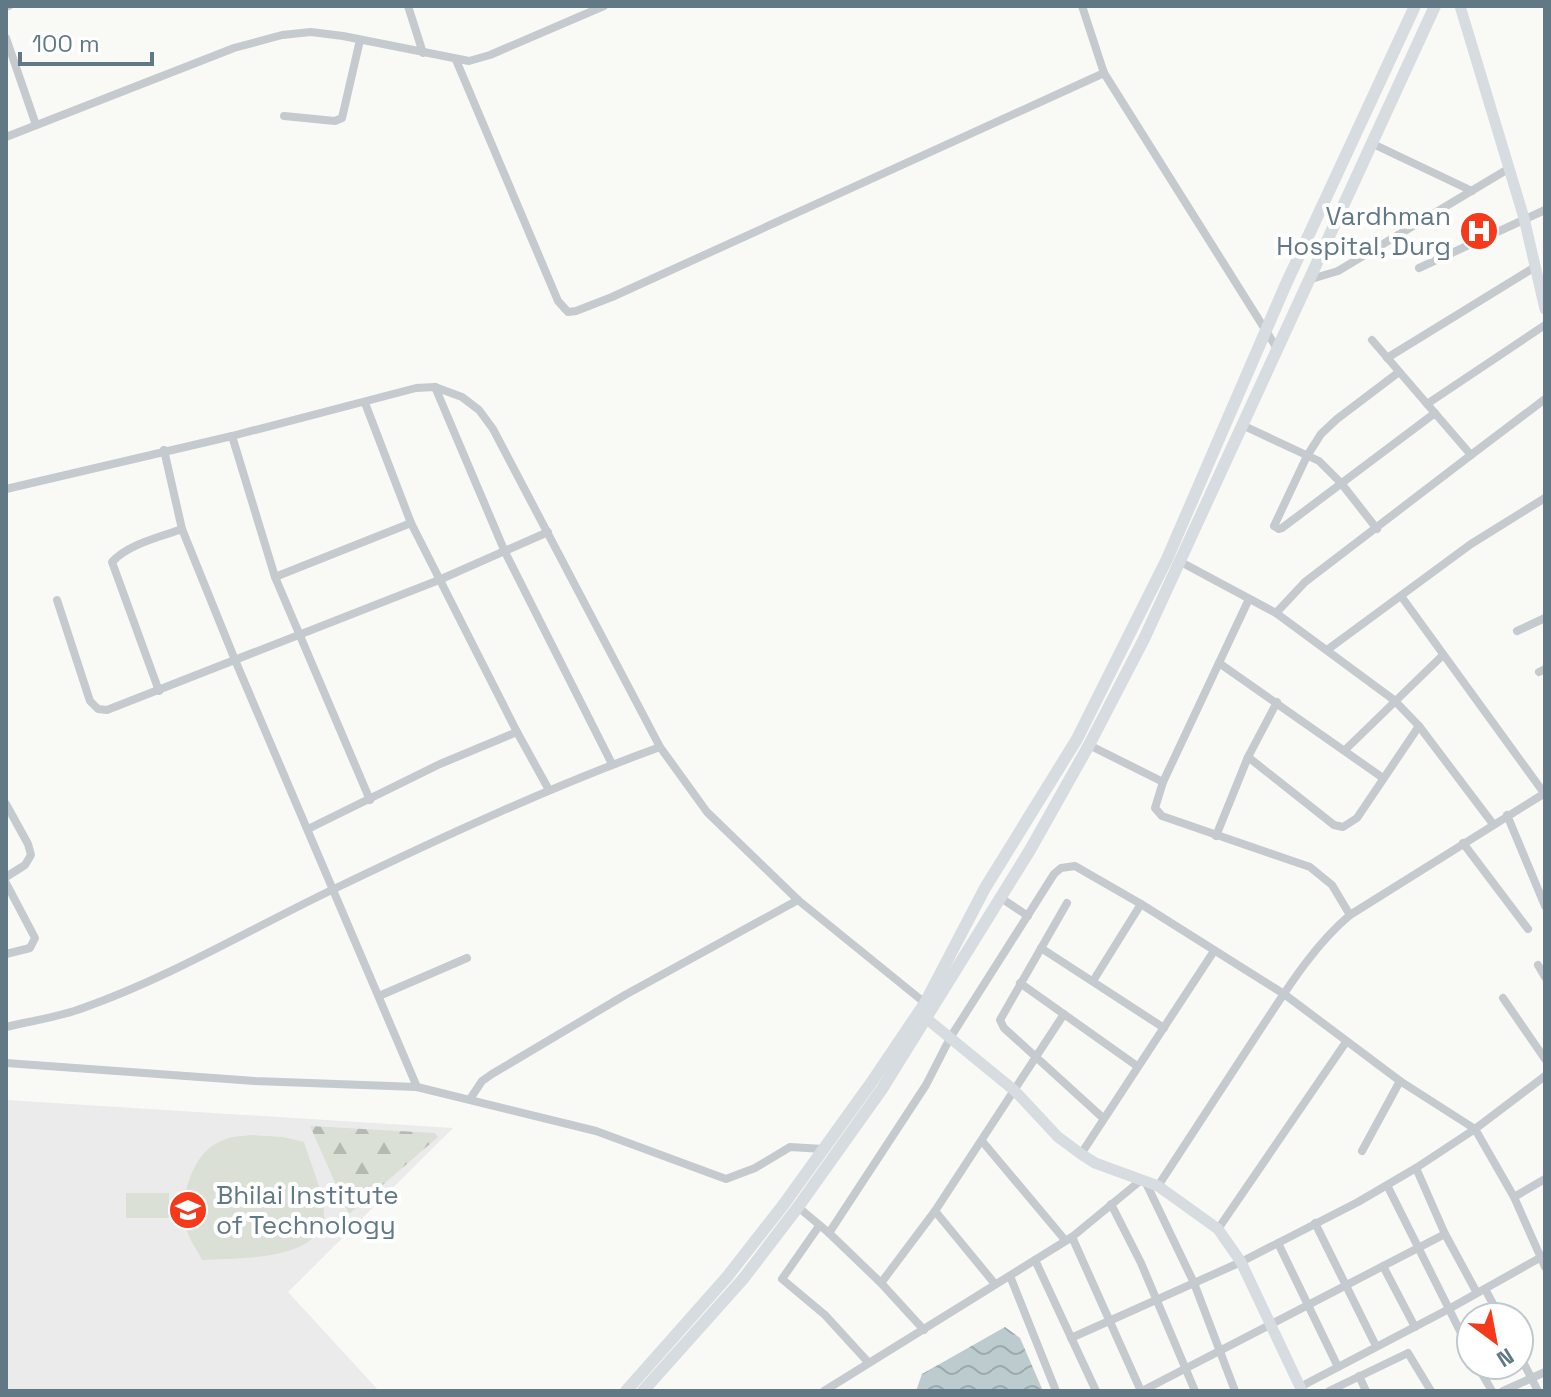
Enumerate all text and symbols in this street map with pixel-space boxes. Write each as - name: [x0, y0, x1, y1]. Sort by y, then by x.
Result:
- scale bar: [20, 16, 152, 66]
- text: 100 m: [32, 28, 100, 59]
- place label: Vardhman Hospital, Durg: [1276, 199, 1451, 263]
- hospital icon: Vardhman Hospital, Durg: [1458, 210, 1500, 252]
- place label: Bhilai Institute of Technology: [216, 1178, 399, 1242]
- school or university icon: Bhilai Institute of Technology: [167, 1189, 209, 1231]
- north arrow: [1455, 1301, 1535, 1381]
- text: N: [1492, 1342, 1519, 1374]

